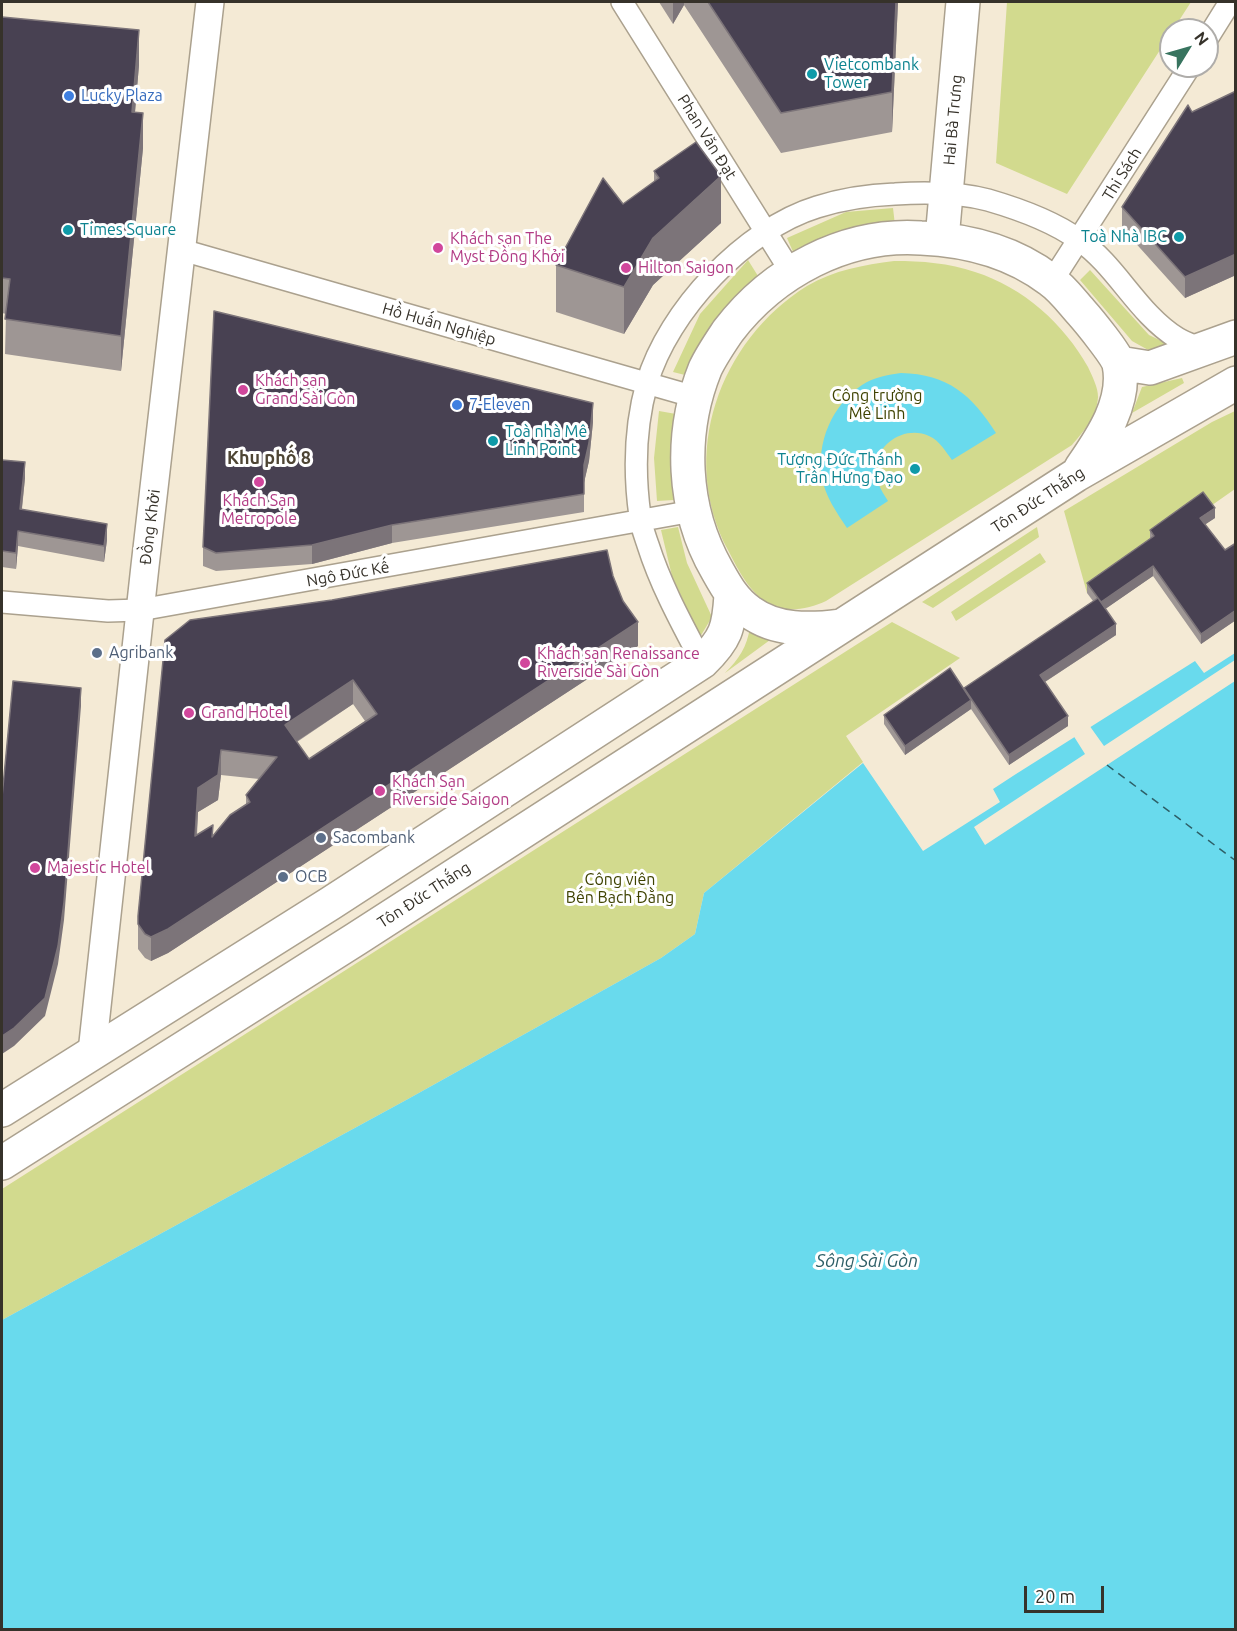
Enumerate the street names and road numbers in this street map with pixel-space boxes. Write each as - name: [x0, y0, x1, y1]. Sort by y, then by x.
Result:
- street label: Hai Bà Trưng: [939, 74, 967, 166]
- street label: Phan Văn Ðạt: [673, 91, 741, 183]
- street label: Thi Sách: [1098, 144, 1146, 204]
- street label: Hồ Huấn Nghiệp: [380, 299, 498, 349]
- street label: Tôn Đức Thắng: [988, 463, 1088, 537]
- street label: Ðồng Khởi: [136, 488, 164, 566]
- street label: Ngô Ðức Kế: [305, 557, 391, 591]
- street label: Tôn Ðức Thắng: [374, 858, 474, 932]

